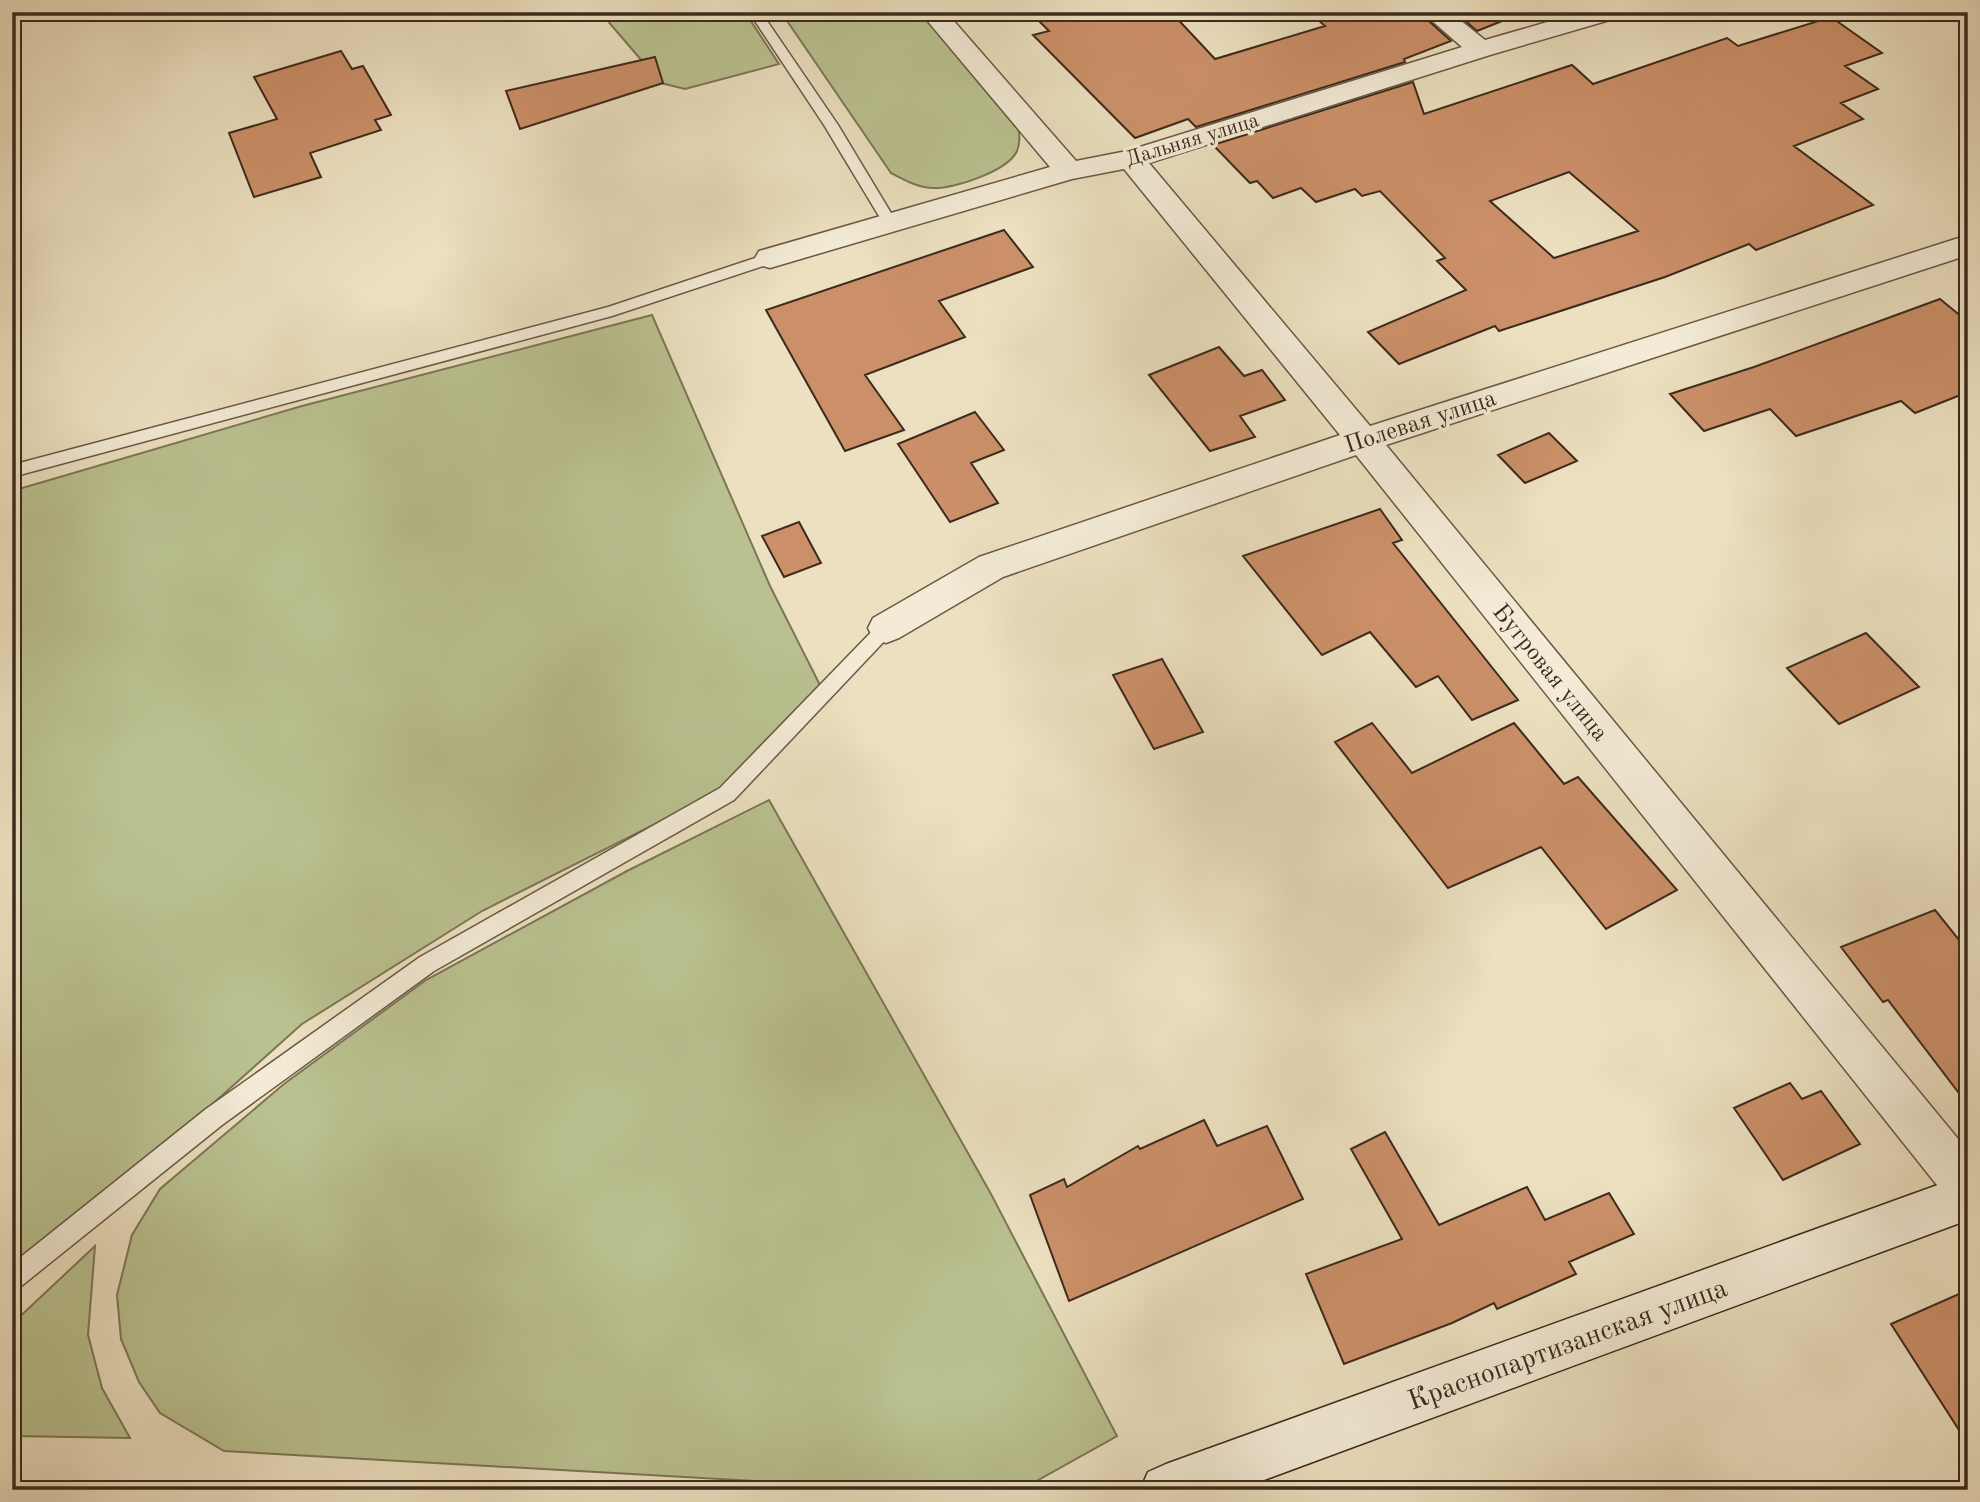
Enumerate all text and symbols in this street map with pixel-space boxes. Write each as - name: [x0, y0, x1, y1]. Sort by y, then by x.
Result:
- street label: Дальняя улица: [1123, 110, 1262, 171]
- street label: Полевая улица: [1342, 387, 1500, 459]
- street label: Бугровая улица: [1487, 600, 1612, 746]
- street label: Краснопартизанская улица: [1405, 1275, 1732, 1417]

